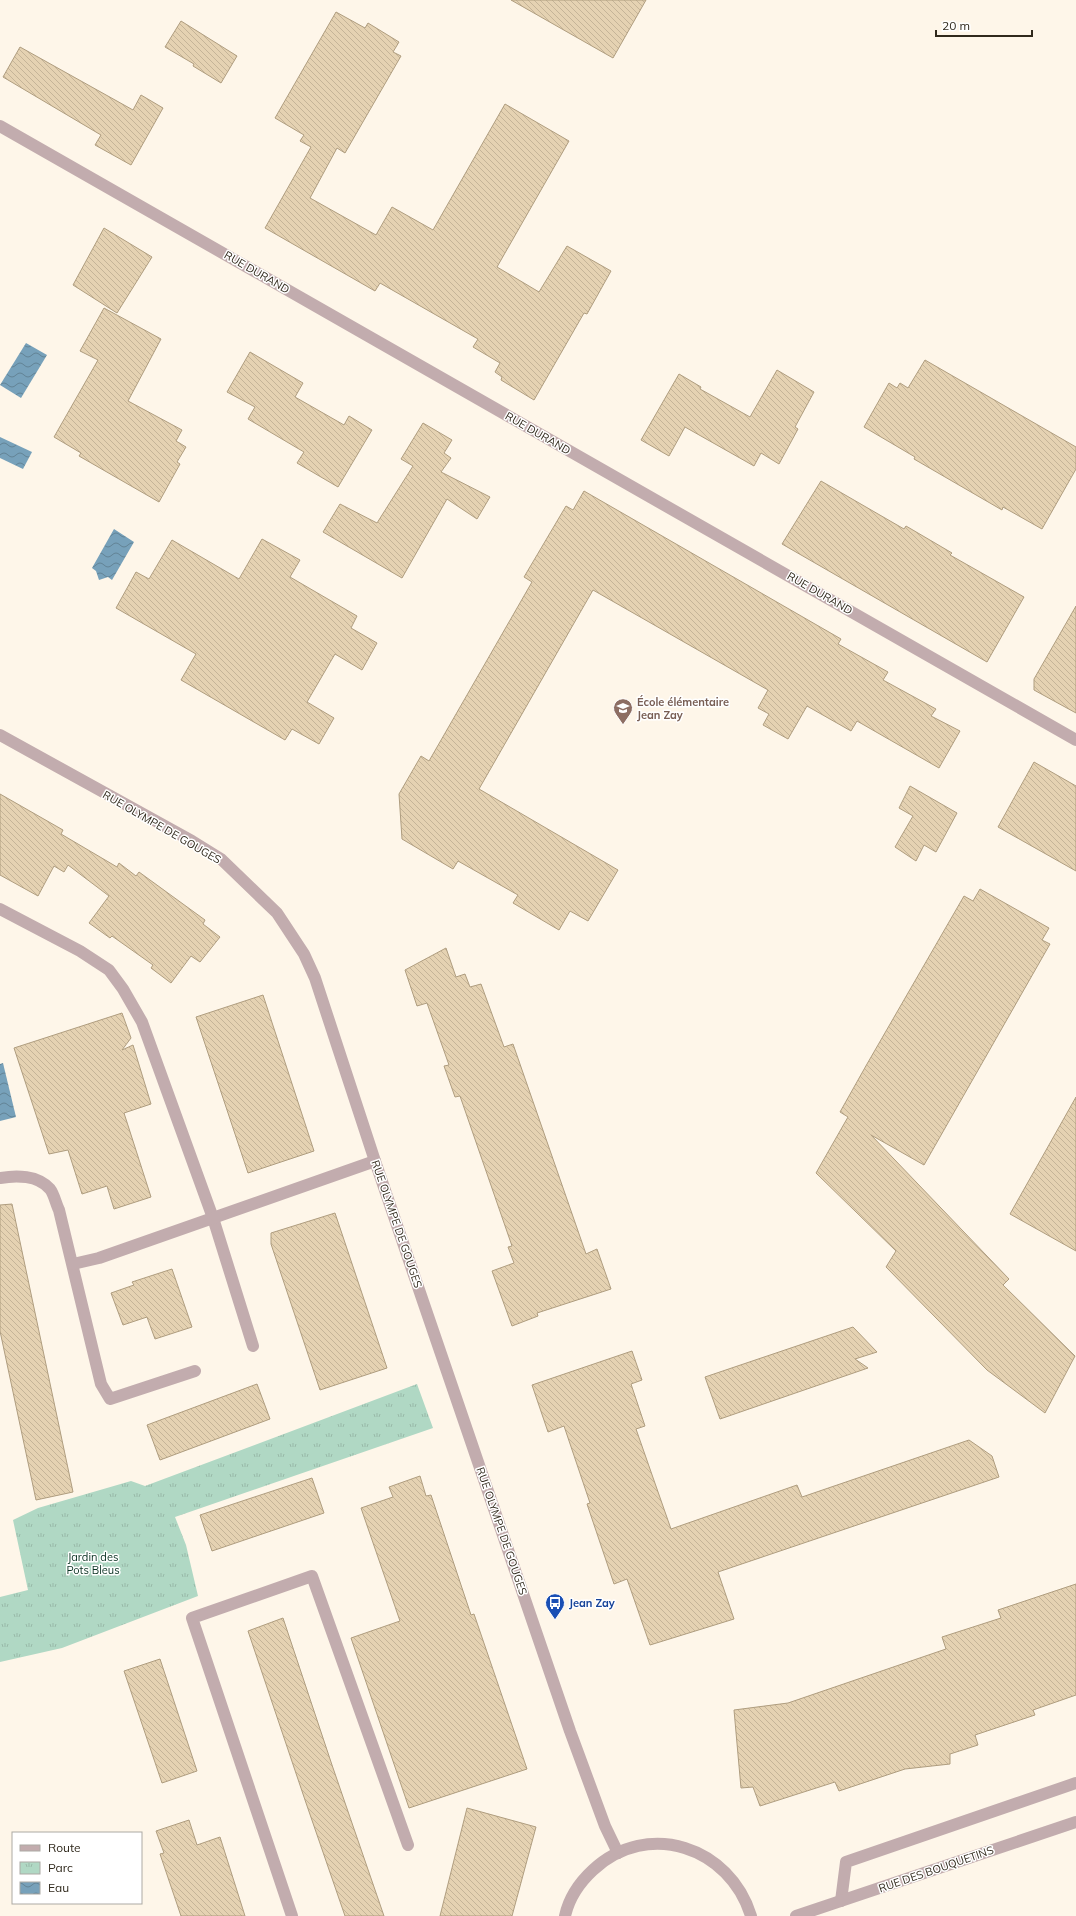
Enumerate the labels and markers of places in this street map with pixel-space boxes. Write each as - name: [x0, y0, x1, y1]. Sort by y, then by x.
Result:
- place label: École élémentaire Jean Zay: [637, 695, 729, 722]
- school or university icon: École élémentaire Jean Zay: [612, 697, 634, 725]
- bus stop icon: Jean Zay: [544, 1592, 566, 1620]
- place label: Jean Zay: [569, 1596, 615, 1610]

